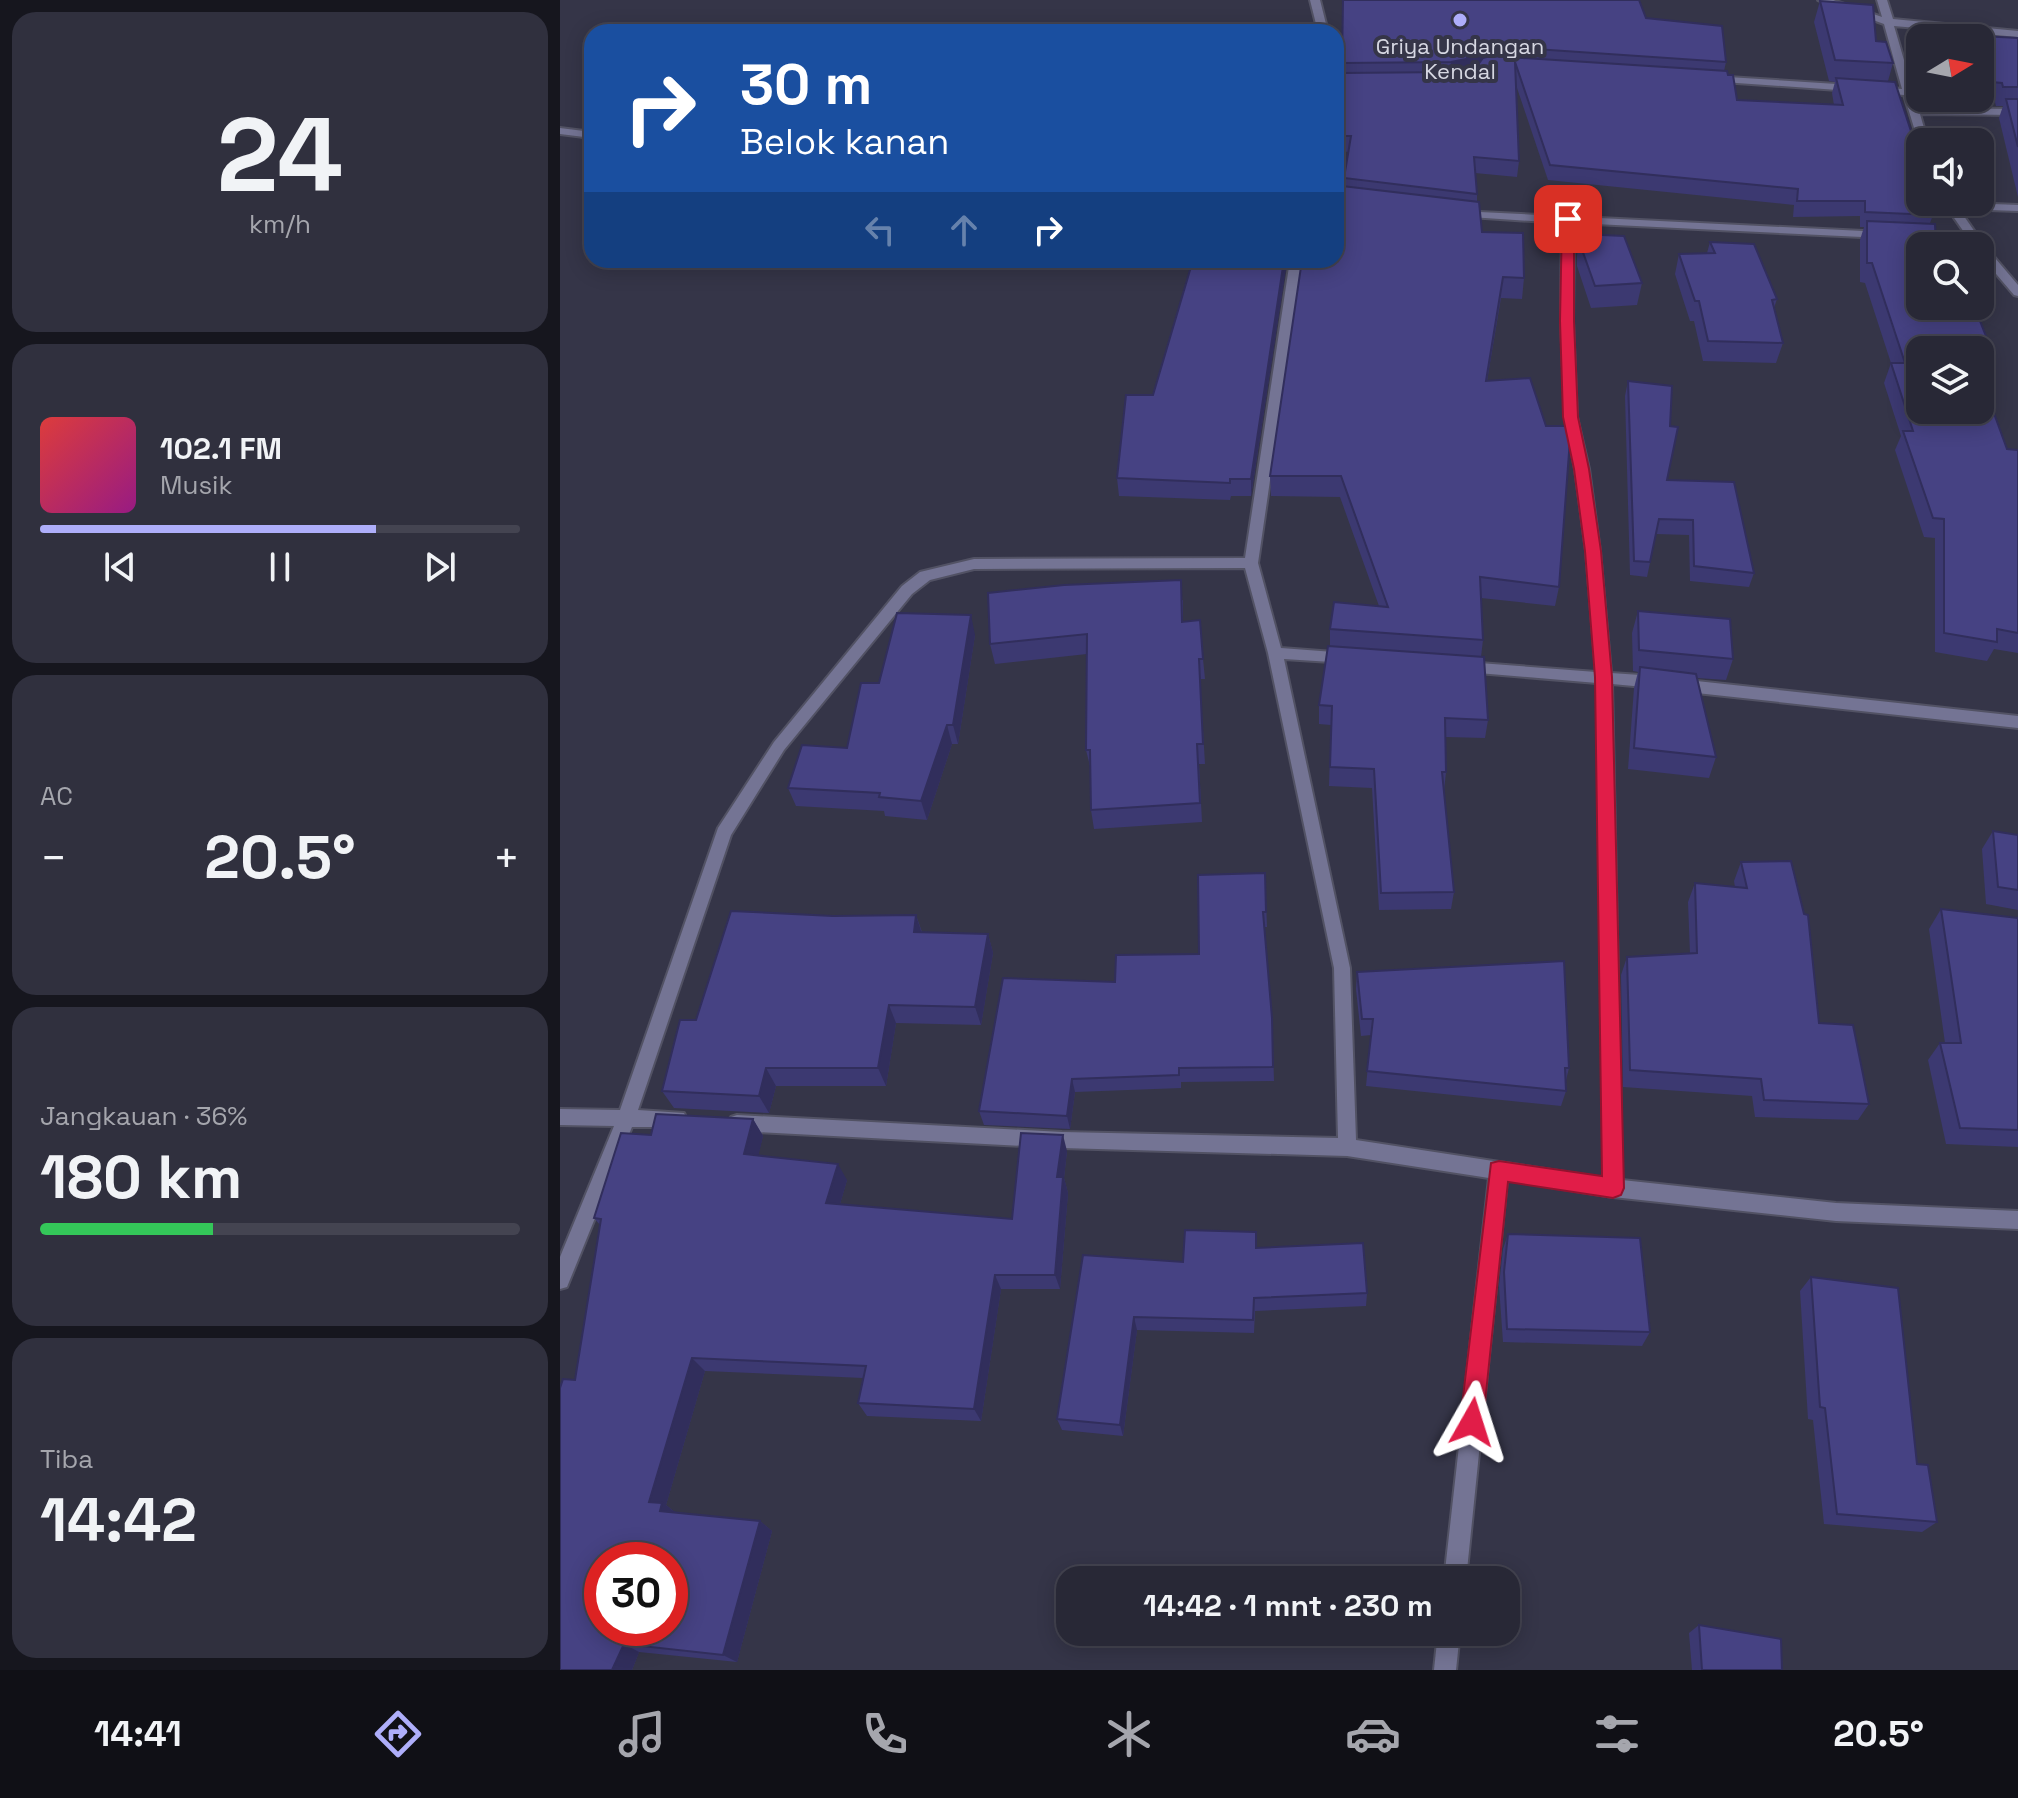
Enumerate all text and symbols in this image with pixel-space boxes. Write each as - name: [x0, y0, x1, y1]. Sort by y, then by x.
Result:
- marker: Griya Undangan Kendal: [1451, 11, 1469, 29]
- north arrow: [1906, 24, 1994, 112]
- map controls: [1906, 24, 1994, 424]
- place label: Griya Undangan Kendal: [1376, 32, 1544, 85]
- text: 30 m: [740, 49, 872, 120]
- icon: right: [608, 56, 712, 160]
- text: 24: [217, 89, 343, 221]
- text: Belok kanan: [740, 119, 949, 165]
- button: sound: [1906, 128, 1994, 216]
- pin: [1534, 185, 1602, 253]
- icon: arrive: [1546, 197, 1590, 241]
- text: km/h: [249, 207, 311, 241]
- icon: left: [858, 208, 902, 252]
- icon: ahead: [942, 208, 986, 252]
- icon: right: [1026, 208, 1070, 252]
- button: search: [1906, 232, 1994, 320]
- button: layers: [1906, 336, 1994, 424]
- text: 102.1 FM: [160, 429, 282, 468]
- text: Musik: [160, 468, 232, 502]
- icon: previous: [98, 545, 142, 589]
- icon: pause: [258, 545, 302, 589]
- icon: next: [418, 545, 462, 589]
- text: AC: [40, 779, 73, 813]
- text: 20.5°: [204, 819, 356, 896]
- text: −: [40, 830, 67, 886]
- text: +: [493, 830, 520, 886]
- text: Jangkauan · 36%: [40, 1099, 247, 1133]
- text: 180 km: [40, 1139, 242, 1216]
- position arrow: [1430, 1380, 1514, 1464]
- text: Tiba: [40, 1442, 93, 1476]
- text: 14:42: [40, 1482, 197, 1559]
- speed limit sign: 30: [584, 1542, 688, 1646]
- text: 14:42 · 1 mnt · 230 m: [1143, 1586, 1433, 1625]
- icon: directions: [370, 1706, 426, 1762]
- icon: music: [614, 1706, 670, 1762]
- icon: phone: [857, 1706, 913, 1762]
- icon: climate: [1101, 1706, 1157, 1762]
- icon: car: [1345, 1706, 1401, 1762]
- icon: filters: [1589, 1706, 1645, 1762]
- text: 14:41: [94, 1711, 182, 1757]
- text: 20.5°: [1833, 1711, 1924, 1757]

